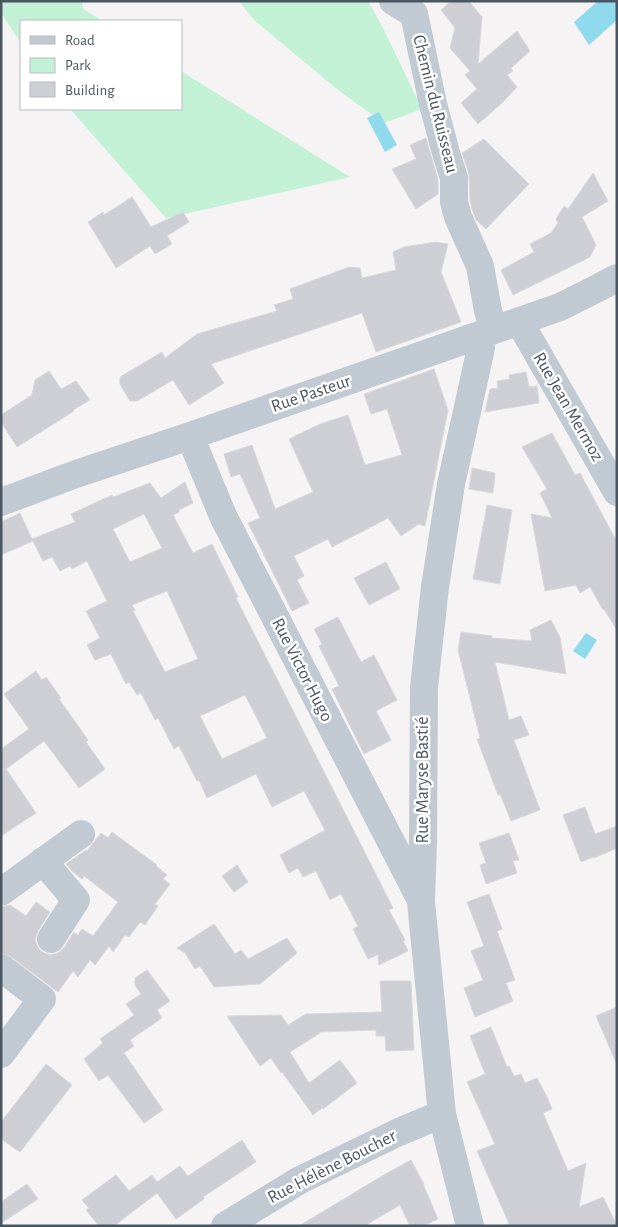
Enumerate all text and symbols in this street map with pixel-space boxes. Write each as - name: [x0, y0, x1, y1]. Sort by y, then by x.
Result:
- legend: [20, 20, 182, 110]
- text: Road: [65, 33, 95, 48]
- street label: Chemin du Ruisseau: [409, 33, 461, 175]
- text: Park: [65, 58, 91, 73]
- text: Building: [65, 83, 115, 98]
- street label: Rue Jean Mermoz: [530, 350, 606, 464]
- street label: Rue Pasteur: [269, 372, 353, 416]
- street label: Rue Victor Hugo: [268, 615, 336, 725]
- street label: Rue Maryse Bastié: [414, 717, 432, 843]
- street label: Rue Hélène Boucher: [265, 1127, 399, 1207]

